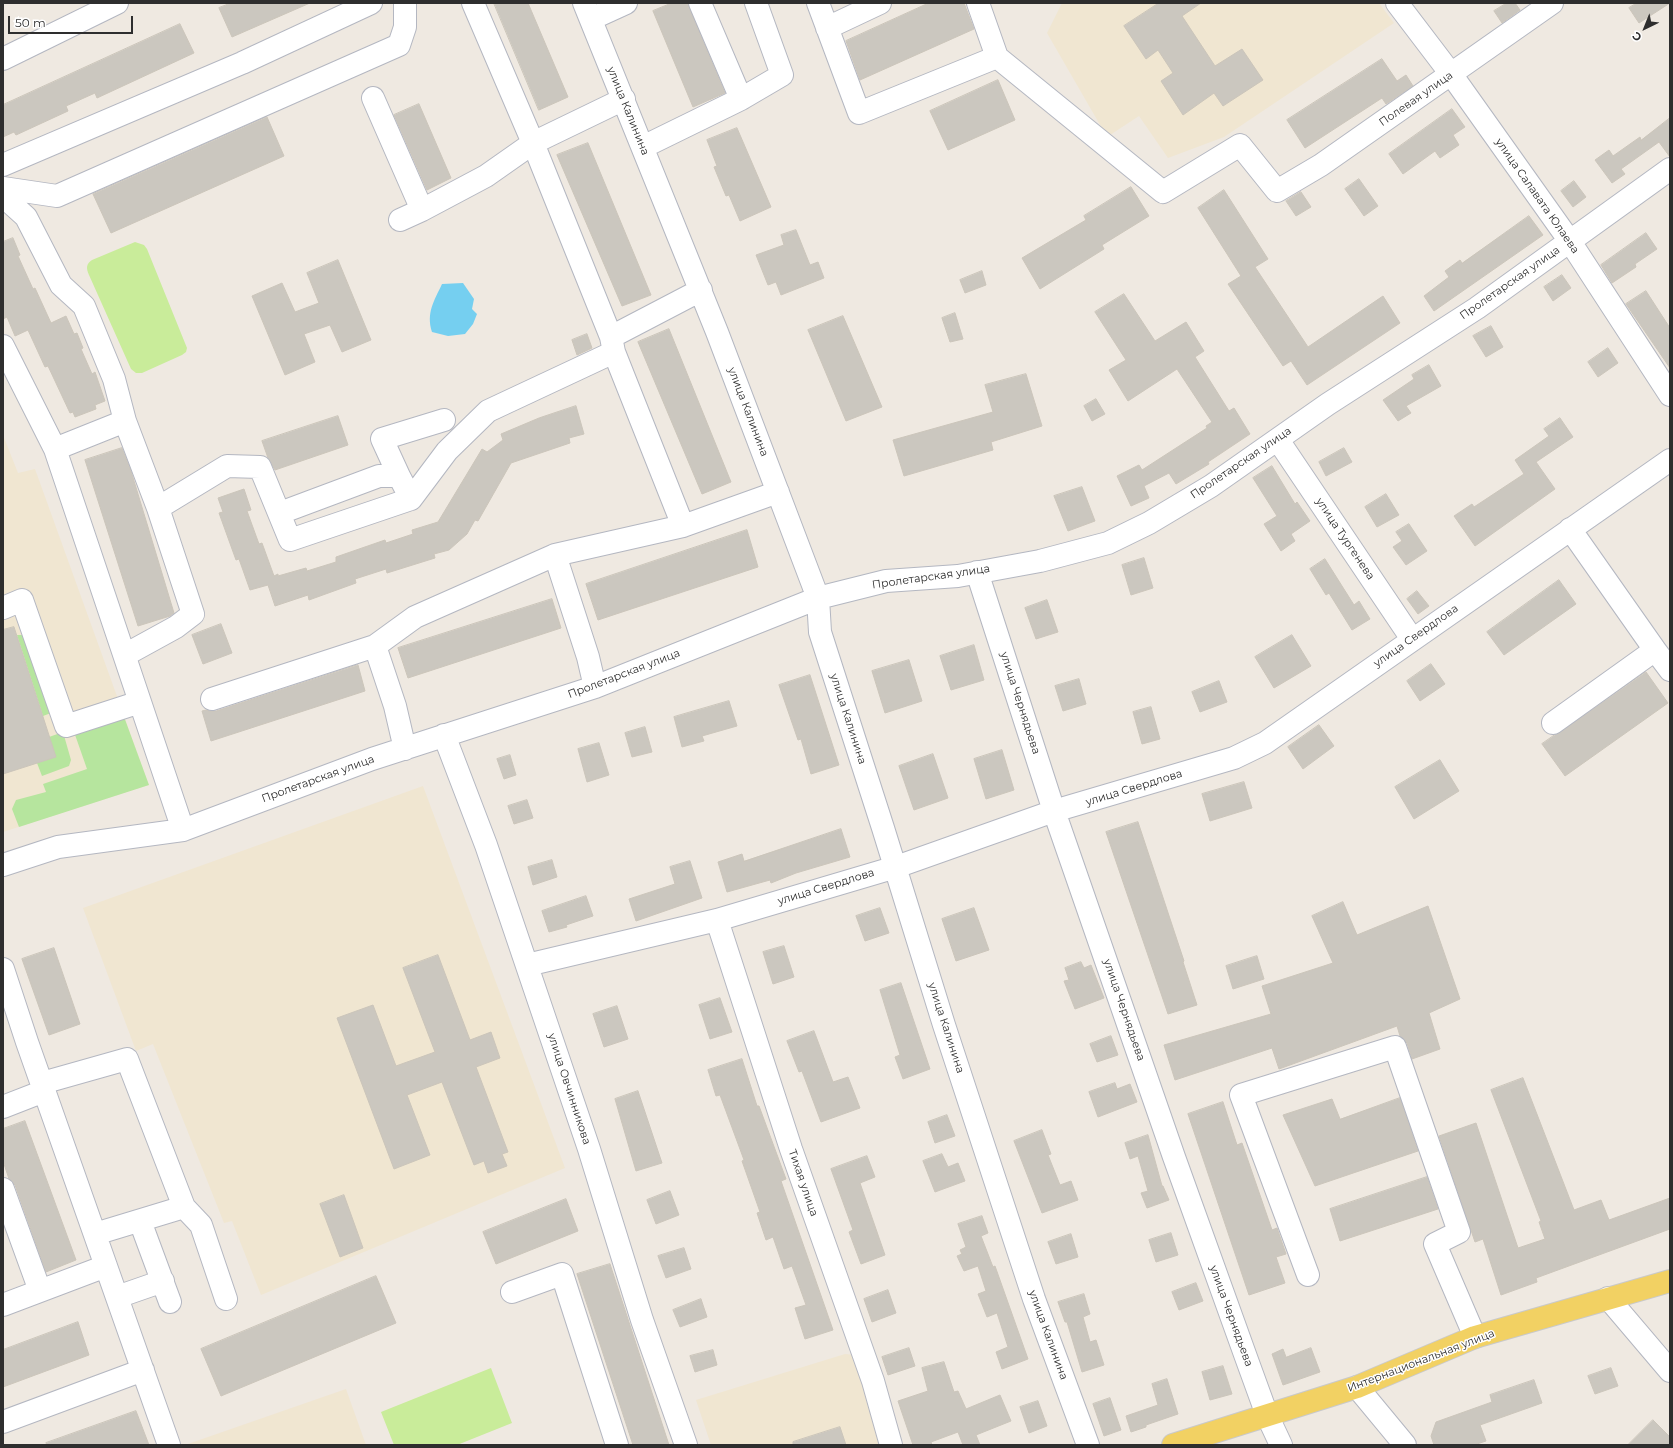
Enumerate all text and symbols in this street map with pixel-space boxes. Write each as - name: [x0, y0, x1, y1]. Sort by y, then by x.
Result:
- scale bar: [10, 8, 135, 34]
- north arrow: [1625, 8, 1665, 48]
- text: 50 m: [15, 15, 46, 30]
- text: С: [1629, 29, 1645, 45]
- street label: улица Калинина: [604, 65, 652, 157]
- street label: Полевая улица: [1377, 69, 1455, 129]
- street label: улица Салавата Юлаева: [1492, 136, 1582, 256]
- street label: Пролетарская улица: [1457, 243, 1563, 323]
- street label: улица Калинина: [725, 366, 771, 458]
- street label: Пролетарская улица: [1188, 424, 1294, 502]
- street label: улица Тургенева: [1313, 495, 1377, 583]
- street label: Пролетарская улица: [871, 562, 991, 592]
- street label: улица Свердлова: [1371, 602, 1461, 670]
- street label: Пролетарская улица: [566, 647, 682, 701]
- street label: улица Чернядьева: [997, 650, 1043, 756]
- street label: улица Калинина: [827, 672, 869, 766]
- street label: Пролетарская улица: [260, 752, 376, 806]
- street label: улица Свердлова: [1084, 767, 1184, 809]
- street label: улица Свердлова: [776, 866, 876, 908]
- street label: улица Чернядьева: [1100, 957, 1148, 1063]
- street label: улица Калинина: [925, 981, 967, 1075]
- street label: улица Овчинникова: [545, 1032, 593, 1146]
- street label: Тихая улица: [785, 1148, 821, 1218]
- street label: улица Чернядьева: [1207, 1264, 1255, 1368]
- street label: улица Калинина: [1026, 1288, 1070, 1382]
- street label: Интернациональная улица: [1346, 1327, 1496, 1395]

